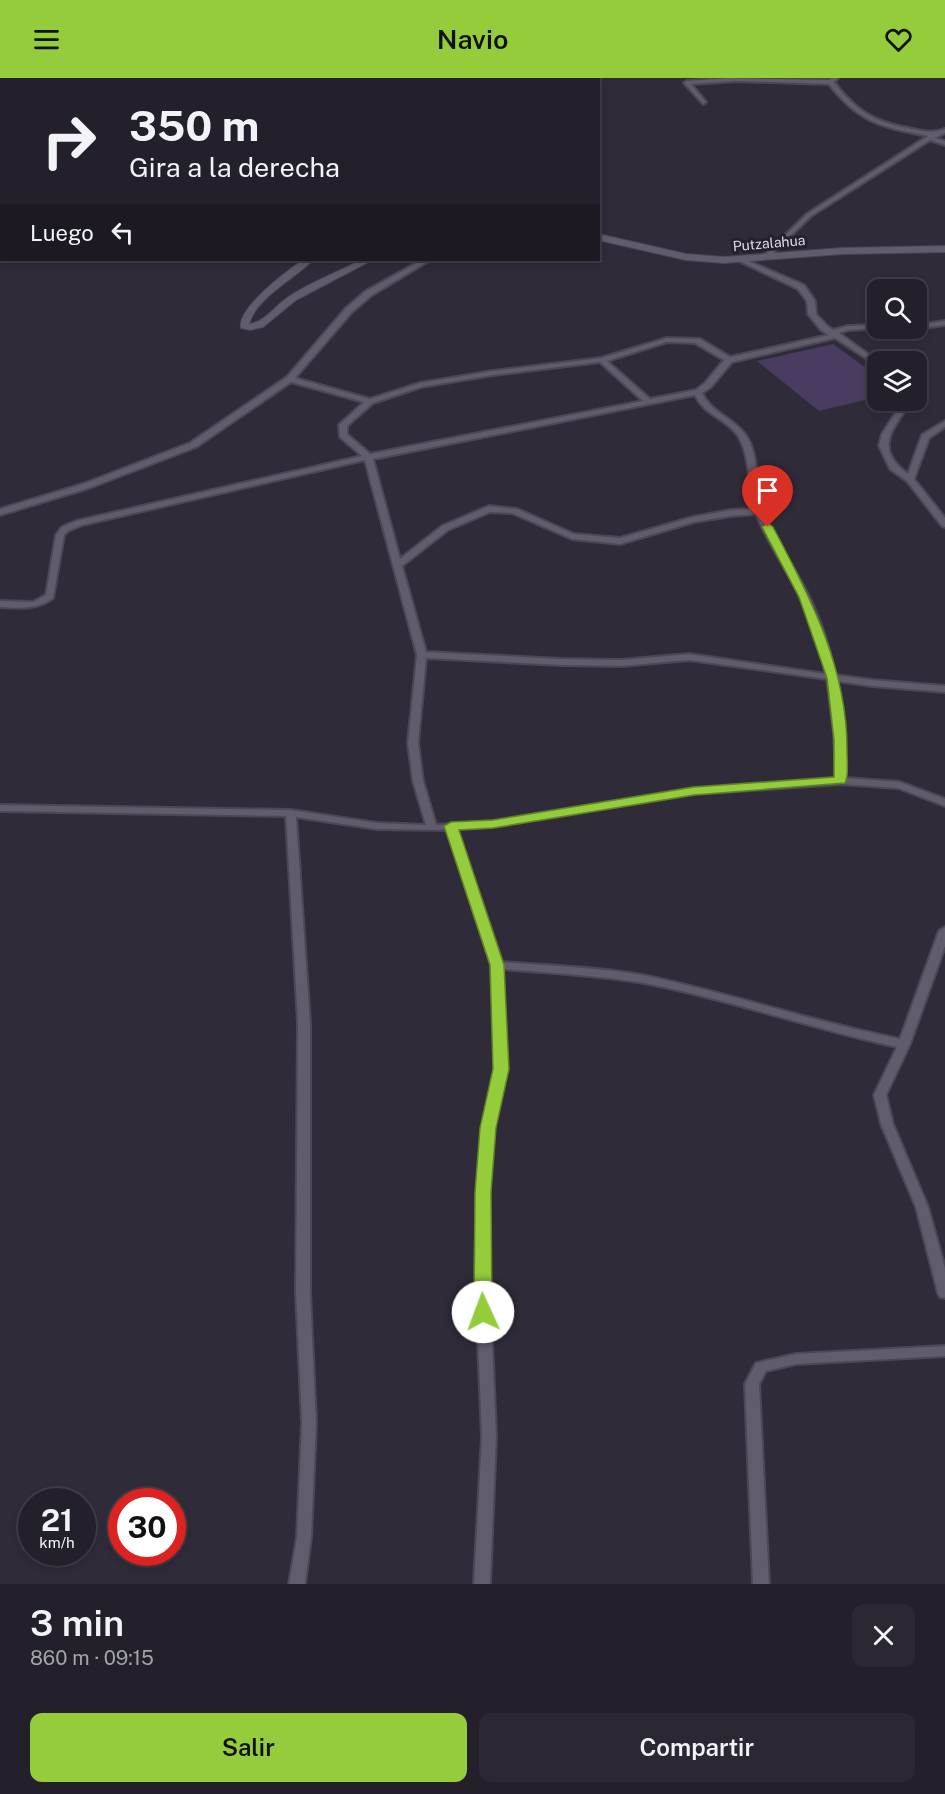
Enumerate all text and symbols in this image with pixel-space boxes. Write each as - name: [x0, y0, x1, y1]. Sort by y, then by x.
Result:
- icon: menu: [30, 23, 63, 56]
- text: Navio: [437, 23, 508, 55]
- icon: heart: [882, 23, 915, 56]
- text: 350 m: [129, 101, 259, 150]
- icon: right: [30, 102, 108, 180]
- text: Gira a la derecha: [129, 151, 340, 183]
- icon: left: [106, 216, 139, 249]
- text: Luego: [30, 220, 94, 246]
- street label: Putzalahua: [732, 232, 806, 254]
- map controls: [867, 279, 927, 411]
- button: search: [867, 279, 927, 339]
- button: layers: [867, 351, 927, 411]
- pin: [742, 465, 793, 527]
- icon: arrive: [751, 474, 784, 507]
- position arrow: [451, 1280, 515, 1344]
- speed limit sign: 30: [108, 1488, 186, 1566]
- text: 21: [41, 1502, 73, 1538]
- text: km/h: [39, 1534, 75, 1551]
- text: 3 min: [30, 1602, 124, 1644]
- button: close: [852, 1604, 915, 1667]
- text: 860 m · 09:15: [30, 1646, 154, 1670]
- button: Salir: [30, 1713, 467, 1782]
- button: Compartir: [479, 1713, 915, 1782]

